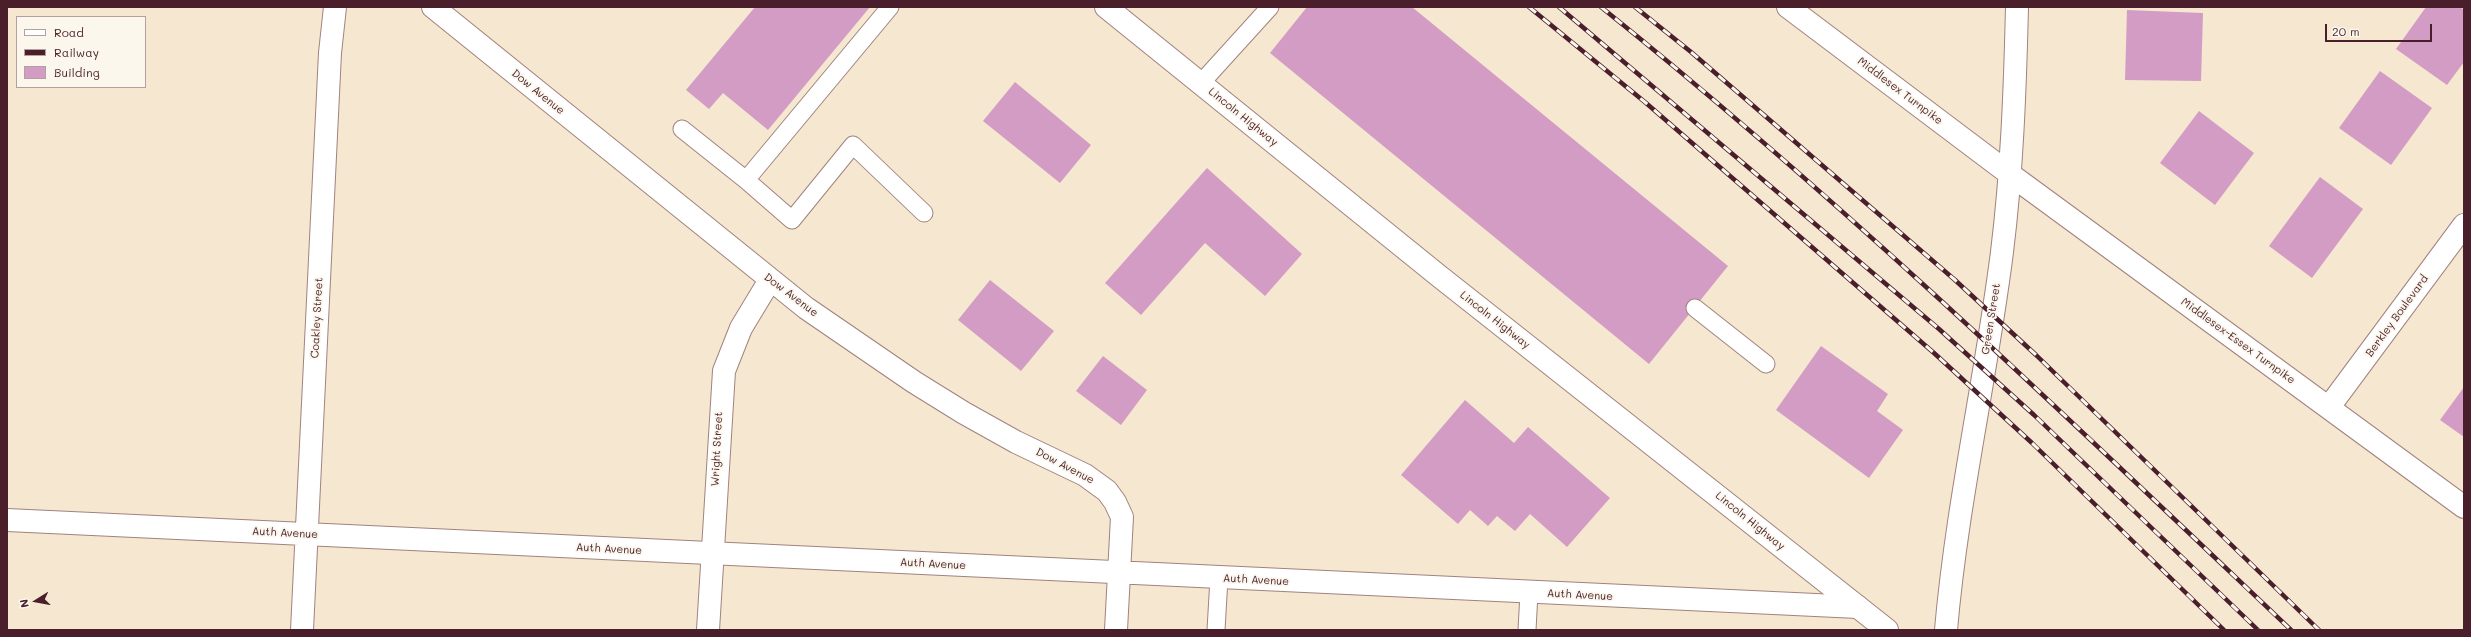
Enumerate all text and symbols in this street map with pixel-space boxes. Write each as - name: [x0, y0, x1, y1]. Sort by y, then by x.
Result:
- legend: [16, 16, 146, 88]
- scale bar: [2327, 16, 2434, 42]
- text: 20 m: [2332, 23, 2360, 39]
- text: Road: [54, 24, 84, 40]
- text: Railway: [54, 44, 99, 60]
- street label: Middlesex Turnpike: [1855, 55, 1945, 127]
- text: Building: [54, 64, 100, 80]
- street label: Dow Avenue: [509, 67, 567, 117]
- street label: Lincoln Highway: [1206, 85, 1280, 149]
- street label: Dow Avenue: [761, 270, 821, 320]
- street label: Berkley Boulevard: [2363, 273, 2431, 359]
- street label: Coakley Street: [308, 277, 326, 359]
- street label: Green Street: [1979, 282, 2003, 356]
- street label: Lincoln Highway: [1457, 288, 1533, 352]
- street label: Middlesex-Essex Turnpike: [2178, 295, 2298, 387]
- street label: Wright Street: [708, 411, 726, 487]
- street label: Dow Avenue: [1034, 445, 1096, 487]
- street label: Lincoln Highway: [1713, 489, 1787, 553]
- street label: Auth Avenue: [252, 525, 318, 541]
- street label: Auth Avenue: [576, 541, 642, 557]
- street label: Auth Avenue: [900, 556, 966, 572]
- street label: Auth Avenue: [1223, 572, 1289, 588]
- north arrow: [16, 581, 56, 621]
- street label: Auth Avenue: [1547, 587, 1613, 603]
- text: N: [16, 598, 32, 609]

